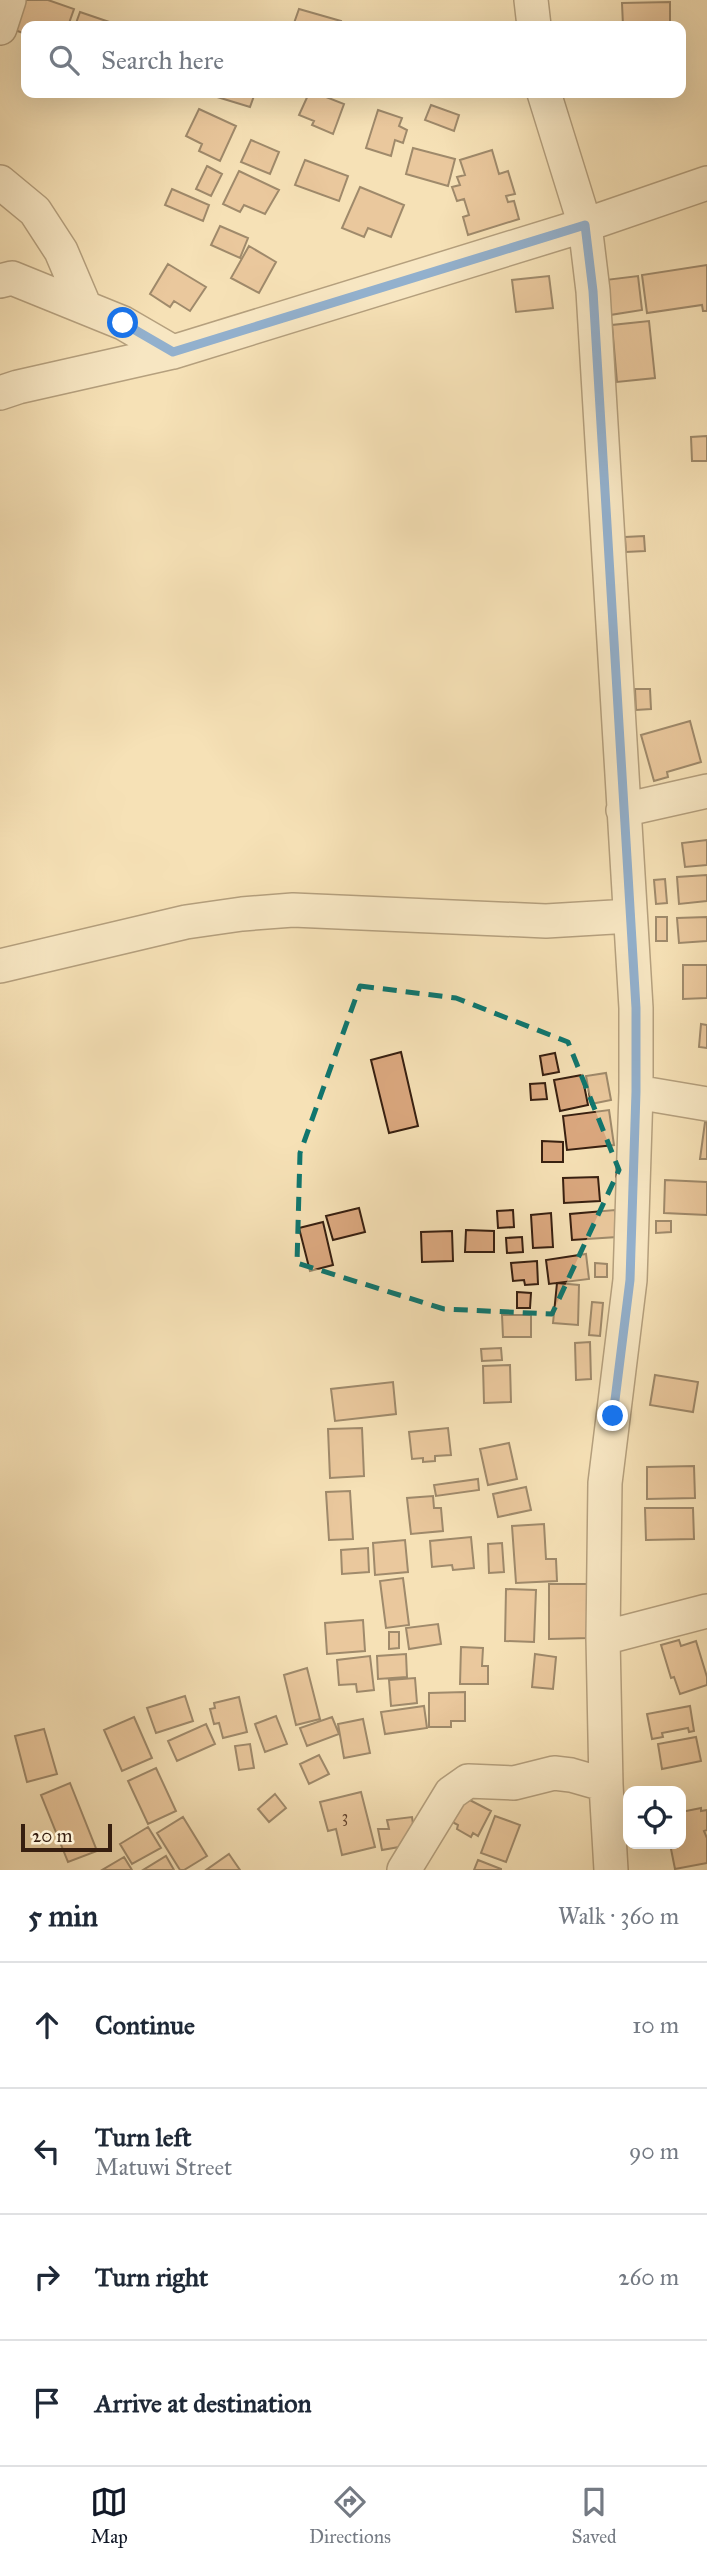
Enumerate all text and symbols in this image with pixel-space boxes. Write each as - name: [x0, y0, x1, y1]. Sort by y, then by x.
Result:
- search box: [21, 21, 686, 98]
- icon: search: [45, 41, 83, 79]
- text: Search here: [101, 44, 224, 76]
- route start: [107, 307, 138, 338]
- route end: [597, 1400, 628, 1431]
- map controls: [623, 1786, 686, 1849]
- button: locate: [623, 1786, 686, 1849]
- house number: 3: [342, 1807, 348, 1826]
- scale bar: [21, 1821, 112, 1853]
- text: 20 m: [32, 1824, 73, 1847]
- text: 5 min: [28, 1898, 98, 1934]
- text: Walk · 360 m: [558, 1902, 679, 1930]
- icon: ahead: [28, 2006, 66, 2044]
- text: Continue: [95, 2009, 195, 2041]
- text: 10 m: [632, 2011, 679, 2039]
- text: Turn left: [95, 2121, 191, 2153]
- icon: left: [28, 2132, 66, 2170]
- text: 90 m: [629, 2137, 679, 2165]
- text: Matuwi Street: [95, 2153, 232, 2181]
- icon: right: [28, 2258, 66, 2296]
- text: Turn right: [95, 2261, 208, 2293]
- text: 260 m: [618, 2263, 679, 2291]
- icon: arrive: [28, 2384, 66, 2422]
- text: Arrive at destination: [95, 2387, 312, 2419]
- tab: Map: [90, 2483, 128, 2548]
- tab: Directions: [309, 2483, 391, 2548]
- tab: Saved: [572, 2483, 617, 2548]

